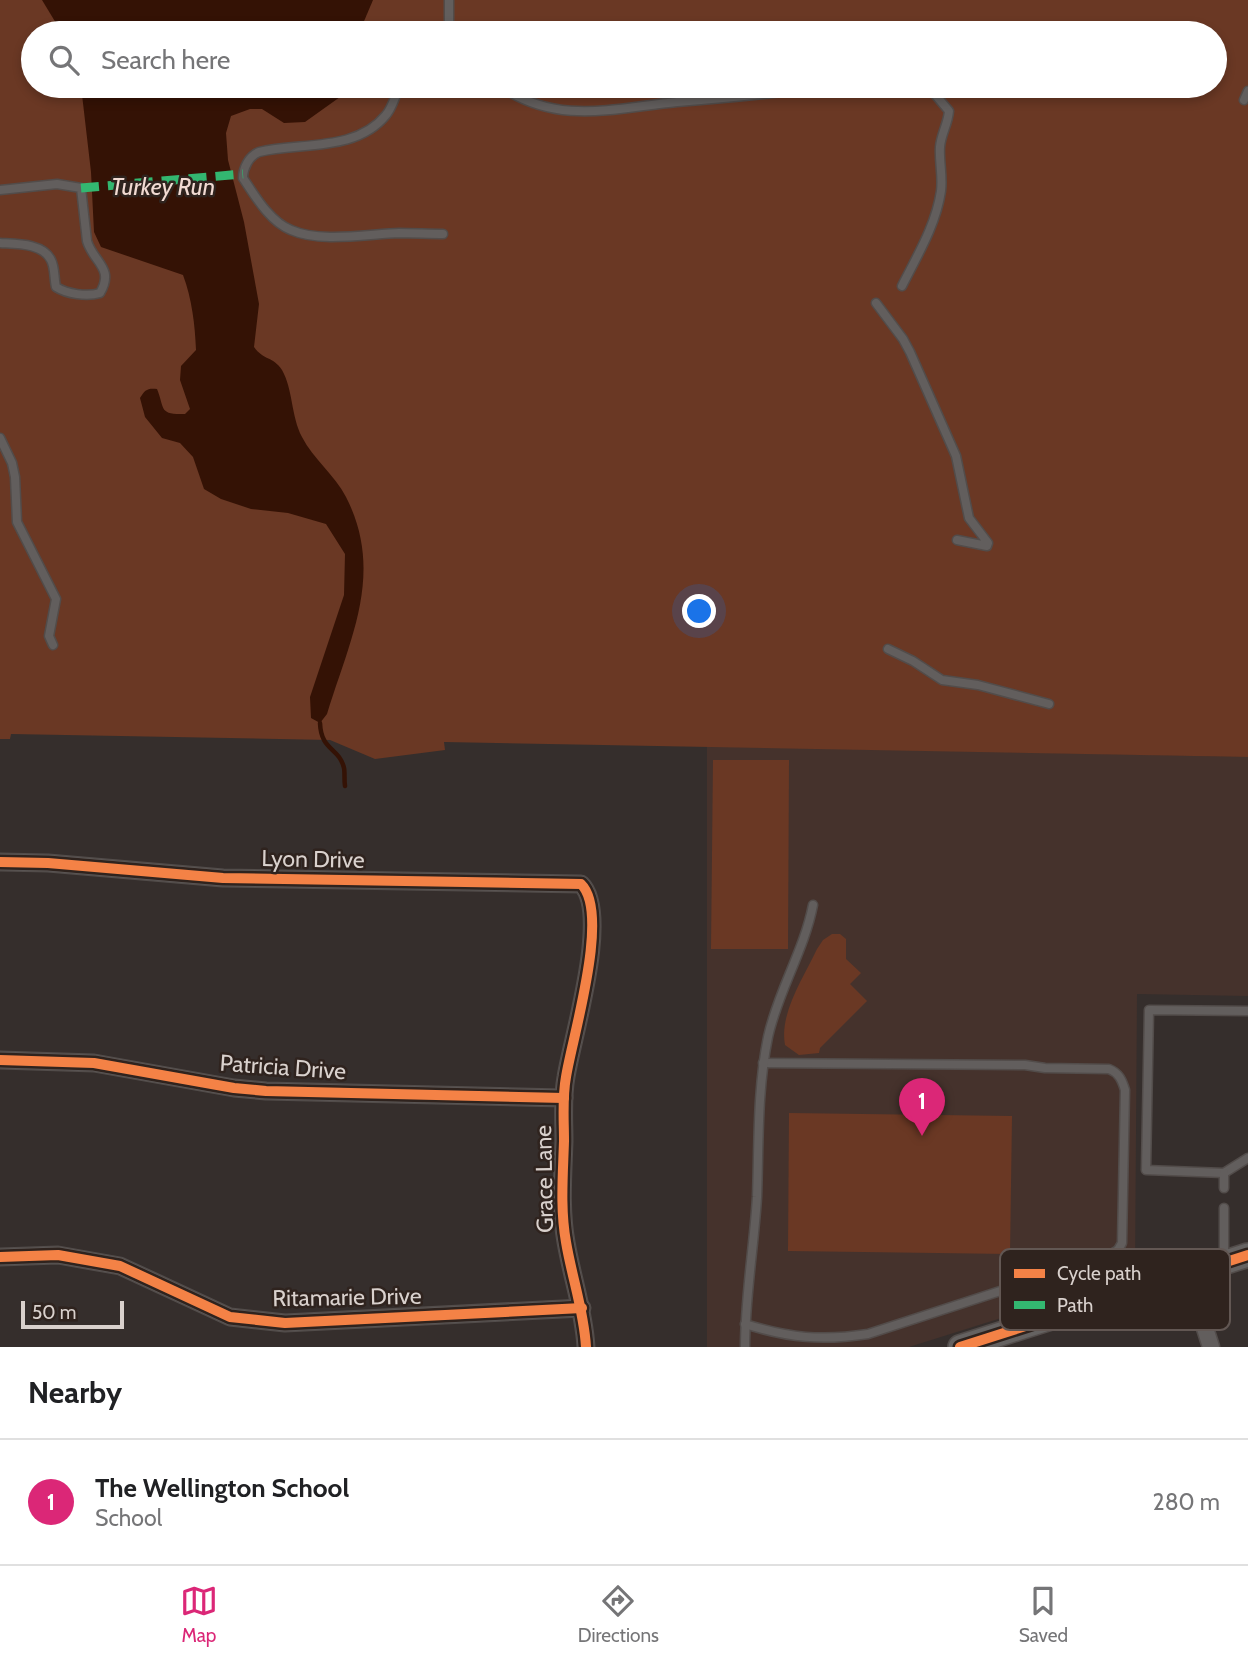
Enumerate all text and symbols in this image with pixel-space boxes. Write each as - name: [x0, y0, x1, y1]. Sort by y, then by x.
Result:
- search box: [21, 21, 1227, 98]
- icon: search: [45, 41, 83, 79]
- text: Search here: [101, 44, 230, 76]
- water label: Turkey Run: [111, 172, 215, 201]
- your location: [682, 594, 716, 628]
- street label: Lyon Drive: [261, 844, 365, 874]
- street label: Patricia Drive: [219, 1049, 347, 1085]
- pin: 1: [899, 1078, 945, 1136]
- street label: Grace Lane: [529, 1125, 559, 1233]
- legend: [1000, 1249, 1230, 1330]
- text: Cycle path: [1057, 1262, 1141, 1285]
- street label: Ritamarie Drive: [272, 1282, 422, 1312]
- text: Path: [1057, 1294, 1093, 1317]
- scale bar: [21, 1298, 124, 1330]
- text: 50 m: [32, 1301, 76, 1324]
- text: Nearby: [28, 1374, 122, 1411]
- text: The Wellington School: [95, 1472, 349, 1504]
- text: 1: [47, 1488, 55, 1516]
- text: 280 m: [1153, 1488, 1220, 1516]
- text: School: [95, 1504, 162, 1532]
- tab: Map: [180, 1582, 218, 1647]
- tab: Directions: [578, 1582, 659, 1647]
- tab: Saved: [1019, 1582, 1068, 1647]

